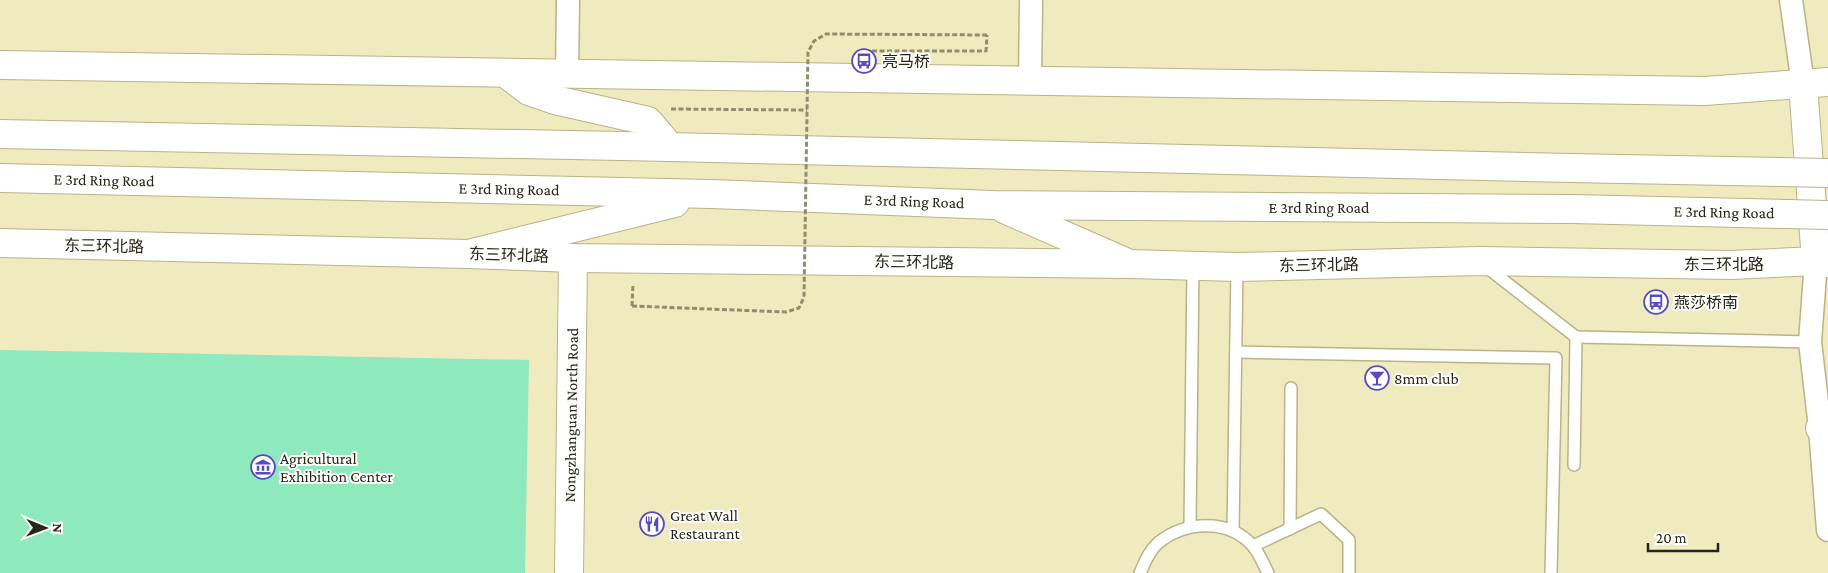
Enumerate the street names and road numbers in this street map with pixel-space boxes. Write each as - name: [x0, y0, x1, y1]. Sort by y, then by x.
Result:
- street label: E 3rd Ring Road: [53, 171, 155, 190]
- street label: E 3rd Ring Road: [458, 180, 560, 199]
- street label: E 3rd Ring Road: [863, 191, 965, 212]
- street label: E 3rd Ring Road: [1269, 199, 1370, 217]
- street label: E 3rd Ring Road: [1673, 203, 1775, 222]
- street label: 东三环北路: [64, 237, 144, 255]
- street label: 东三环北路: [469, 245, 549, 265]
- street label: 东三环北路: [874, 253, 954, 271]
- street label: 东三环北路: [1279, 256, 1359, 274]
- street label: 东三环北路: [1684, 256, 1764, 273]
- street label: Nongzhanguan North Road: [561, 327, 582, 502]

